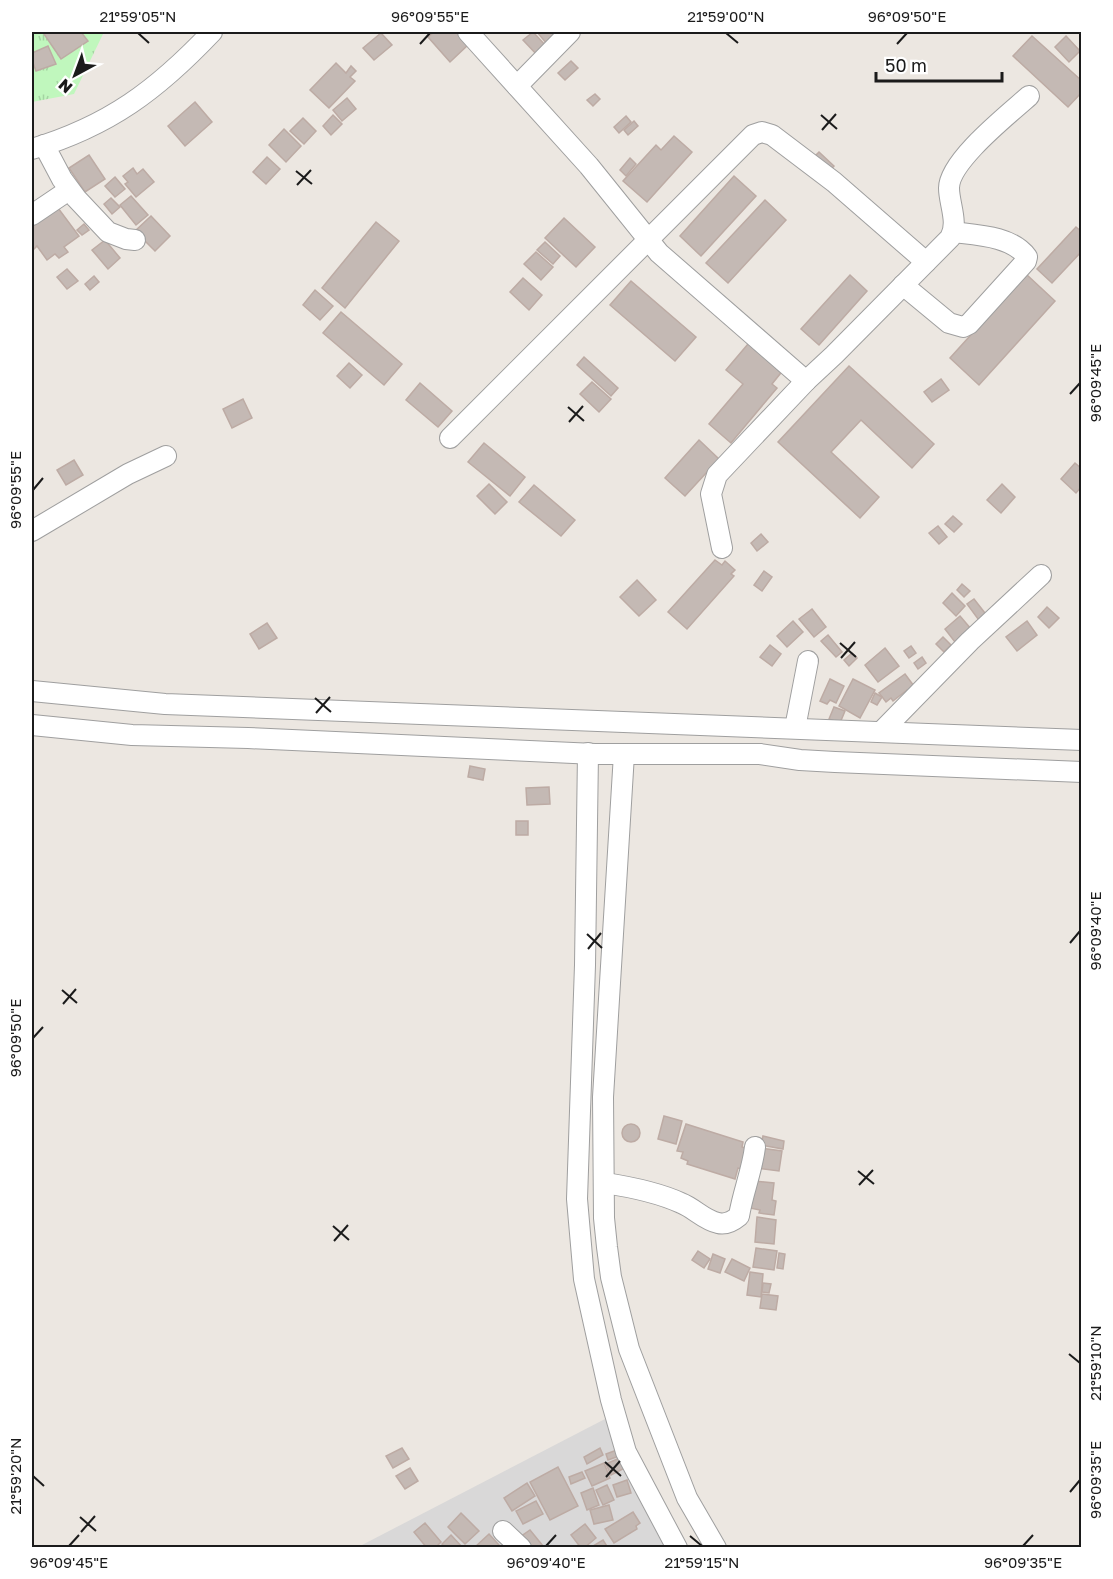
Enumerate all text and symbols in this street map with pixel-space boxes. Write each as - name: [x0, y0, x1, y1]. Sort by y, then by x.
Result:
- text: 21°59'05"N: [100, 7, 176, 25]
- text: 96°09'55"E: [391, 7, 469, 25]
- text: 21°59'00"N: [687, 7, 765, 25]
- text: 96°09'50"E: [868, 7, 946, 25]
- north arrow: [45, 45, 105, 105]
- scale bar: [876, 45, 1002, 83]
- text: 50 m: [885, 54, 927, 76]
- text: N: [54, 75, 76, 98]
- text: 96°09'45"E: [1086, 344, 1104, 422]
- text: 96°09'55"E: [6, 451, 24, 529]
- text: 96°09'40"E: [1086, 891, 1104, 971]
- text: 96°09'50"E: [6, 999, 24, 1077]
- text: 21°59'10"N: [1086, 1325, 1104, 1401]
- text: 21°59'20"N: [6, 1438, 24, 1514]
- text: 96°09'35"E: [1086, 1441, 1104, 1519]
- text: 96°09'45"E: [30, 1553, 108, 1571]
- text: 96°09'40"E: [506, 1553, 586, 1571]
- text: 21°59'15"N: [665, 1553, 739, 1571]
- text: 96°09'35"E: [984, 1553, 1062, 1571]

